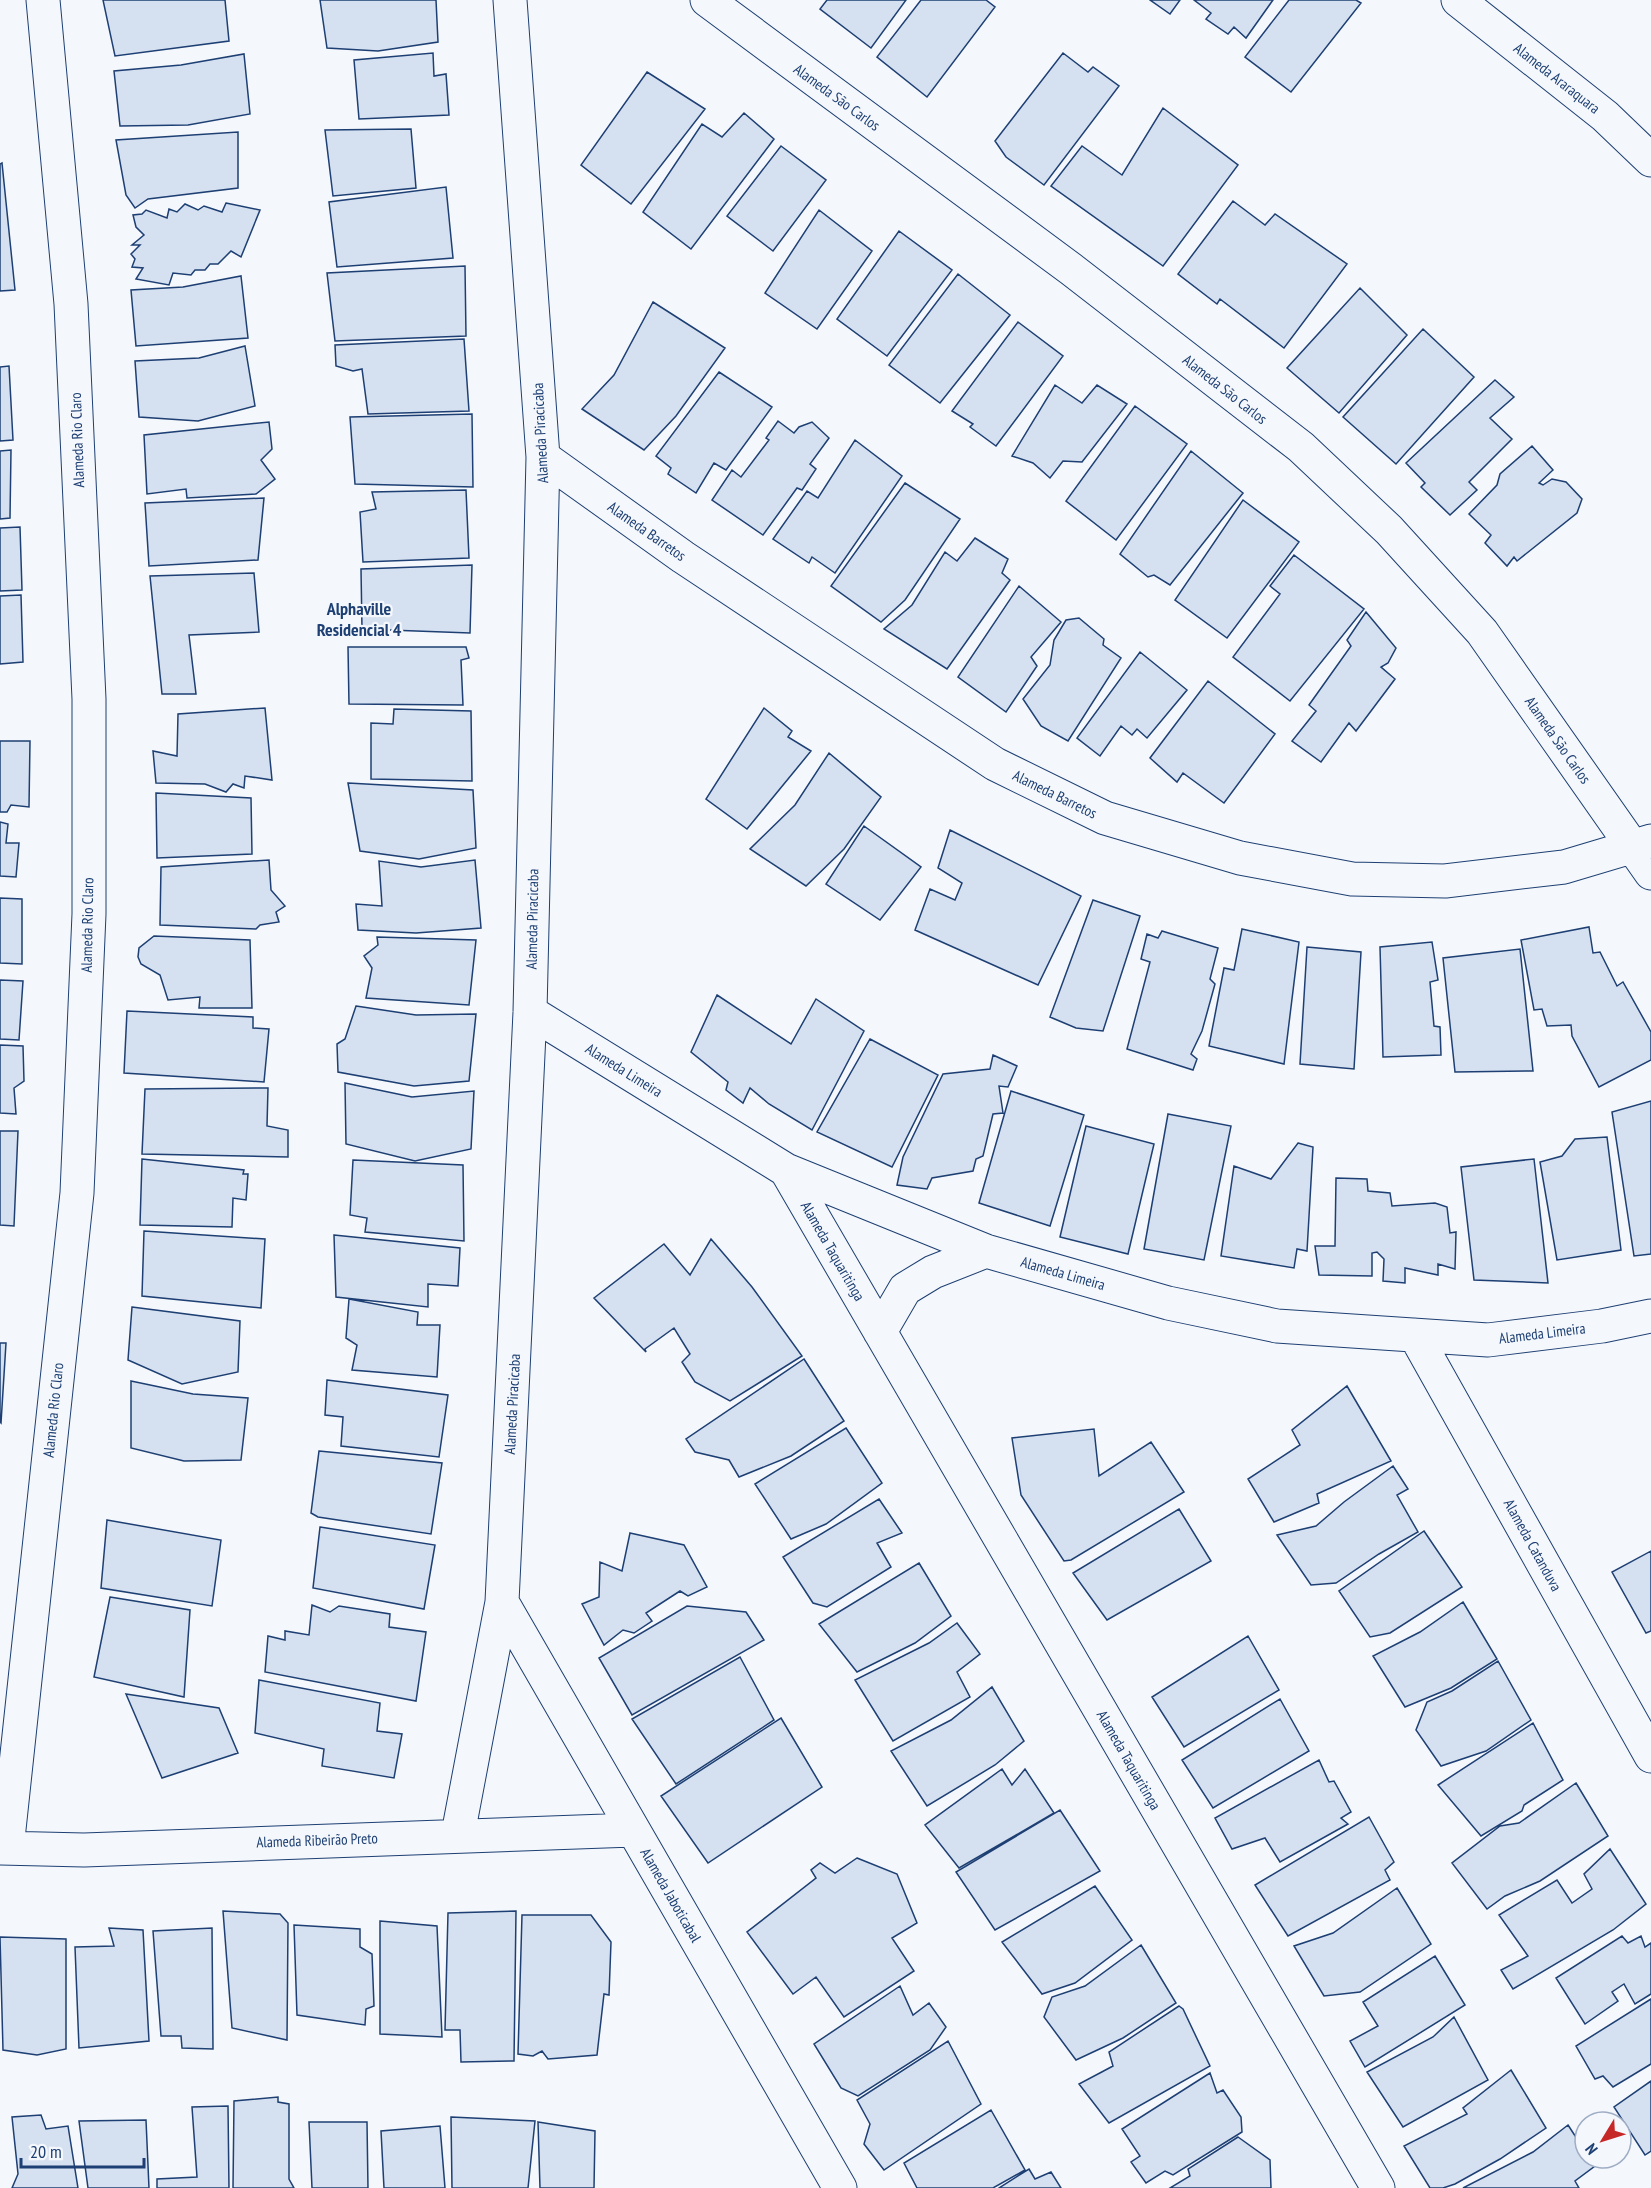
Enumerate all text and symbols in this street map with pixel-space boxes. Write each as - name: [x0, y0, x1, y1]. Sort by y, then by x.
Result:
- street label: Alameda Araraquara: [1510, 38, 1604, 118]
- street label: Alameda São Carlos: [790, 59, 884, 135]
- street label: Alameda São Carlos: [1179, 350, 1271, 428]
- street label: Alameda Piracicaba: [528, 382, 552, 484]
- street label: Alameda Rio Claro: [66, 392, 88, 488]
- street label: Alameda Barretos: [604, 497, 690, 565]
- district label: Alphaville Residencial 4: [317, 597, 402, 641]
- street label: Alameda São Carlos: [1521, 693, 1595, 787]
- street label: Alameda Barretos: [1010, 765, 1100, 823]
- street label: Alameda Piracicaba: [522, 868, 542, 970]
- street label: Alameda Rio Claro: [77, 877, 97, 973]
- street label: Alameda Limeira: [582, 1039, 666, 1101]
- street label: Alameda Taquaritinga: [797, 1198, 869, 1304]
- street label: Alameda Limeira: [1019, 1252, 1107, 1294]
- street label: Alameda Limeira: [1498, 1318, 1586, 1348]
- street label: Alameda Piracicaba: [500, 1353, 524, 1455]
- street label: Alameda Rio Claro: [39, 1362, 67, 1458]
- street label: Alameda Catanduva: [1500, 1496, 1566, 1594]
- street label: Alameda Taquaritinga: [1093, 1707, 1165, 1813]
- street label: Alameda Ribeirão Preto: [256, 1828, 378, 1852]
- street label: Alameda Jaboticabal: [636, 1845, 706, 1946]
- north arrow: [1573, 2110, 1633, 2170]
- scale bar: [21, 2131, 144, 2169]
- text: 20 m: [30, 2140, 62, 2163]
- text: N: [1581, 2140, 1602, 2159]

